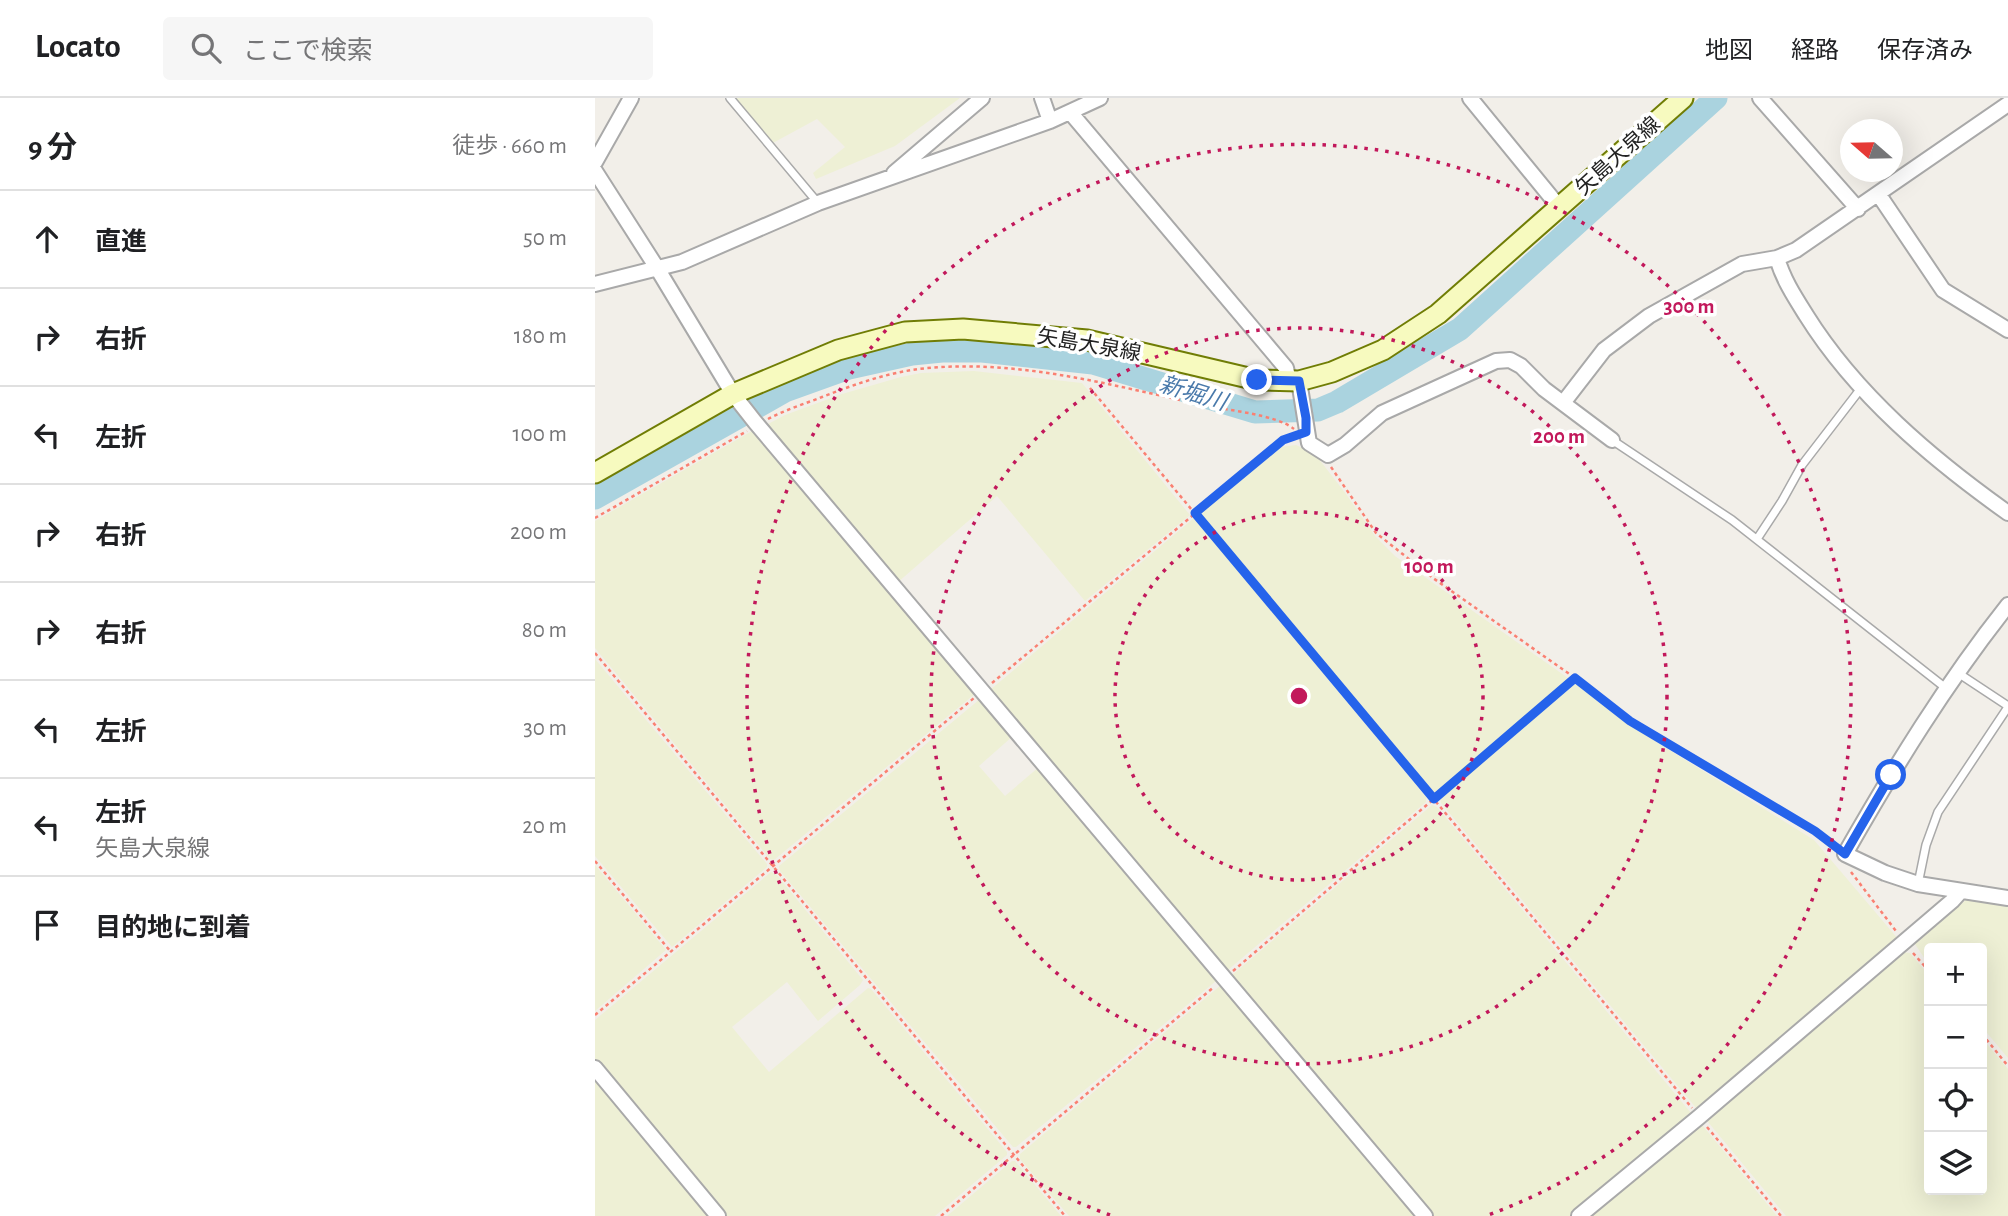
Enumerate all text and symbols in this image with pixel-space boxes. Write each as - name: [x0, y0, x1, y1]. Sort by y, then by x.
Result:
- search box: [163, 17, 653, 80]
- icon: search: [187, 29, 225, 67]
- text: Locato: [35, 31, 121, 64]
- text: ここで検索: [243, 38, 373, 64]
- text: 地図: [1705, 39, 1753, 63]
- text: 経路: [1791, 39, 1839, 63]
- text: 保存済み: [1877, 39, 1973, 63]
- street label: 矢島大泉線: [1571, 112, 1664, 199]
- north arrow: [1840, 119, 1903, 182]
- text: 9 分: [28, 133, 77, 163]
- text: 徒歩 · 660 m: [452, 135, 567, 158]
- icon: ahead: [28, 220, 66, 258]
- text: 50 m: [523, 227, 567, 250]
- text: 直進: [95, 229, 147, 255]
- text: 300 m: [1663, 296, 1715, 317]
- icon: right: [28, 318, 66, 356]
- text: 180 m: [514, 325, 567, 348]
- street label: 矢島大泉線: [1035, 325, 1143, 364]
- text: 右折: [95, 327, 147, 353]
- route end: [1241, 364, 1272, 395]
- water label: 新堀川: [1157, 371, 1233, 416]
- icon: left: [28, 416, 66, 454]
- text: 100 m: [513, 423, 567, 446]
- text: 左折: [95, 425, 147, 451]
- text: 200 m: [1533, 426, 1585, 447]
- icon: right: [28, 514, 66, 552]
- text: 200 m: [510, 521, 567, 544]
- text: 右折: [95, 523, 147, 549]
- text: 100 m: [1404, 556, 1454, 577]
- icon: right: [28, 612, 66, 650]
- text: 80 m: [522, 619, 567, 642]
- text: 右折: [95, 621, 147, 647]
- centre of rings: [1287, 684, 1311, 708]
- icon: left: [28, 710, 66, 748]
- text: 30 m: [523, 717, 567, 740]
- text: 左折: [95, 719, 147, 745]
- route start: [1875, 759, 1906, 790]
- text: 左折: [95, 800, 147, 826]
- icon: left: [28, 808, 66, 846]
- text: 20 m: [522, 815, 567, 838]
- text: 矢島大泉線: [95, 838, 210, 861]
- icon: arrive: [28, 906, 66, 944]
- text: 目的地に到着: [95, 915, 251, 941]
- map controls: [1924, 943, 1987, 1195]
- button: +: [1924, 943, 1987, 1006]
- button: −: [1924, 1006, 1987, 1069]
- button: locate: [1924, 1069, 1987, 1132]
- button: layers: [1924, 1132, 1987, 1195]

